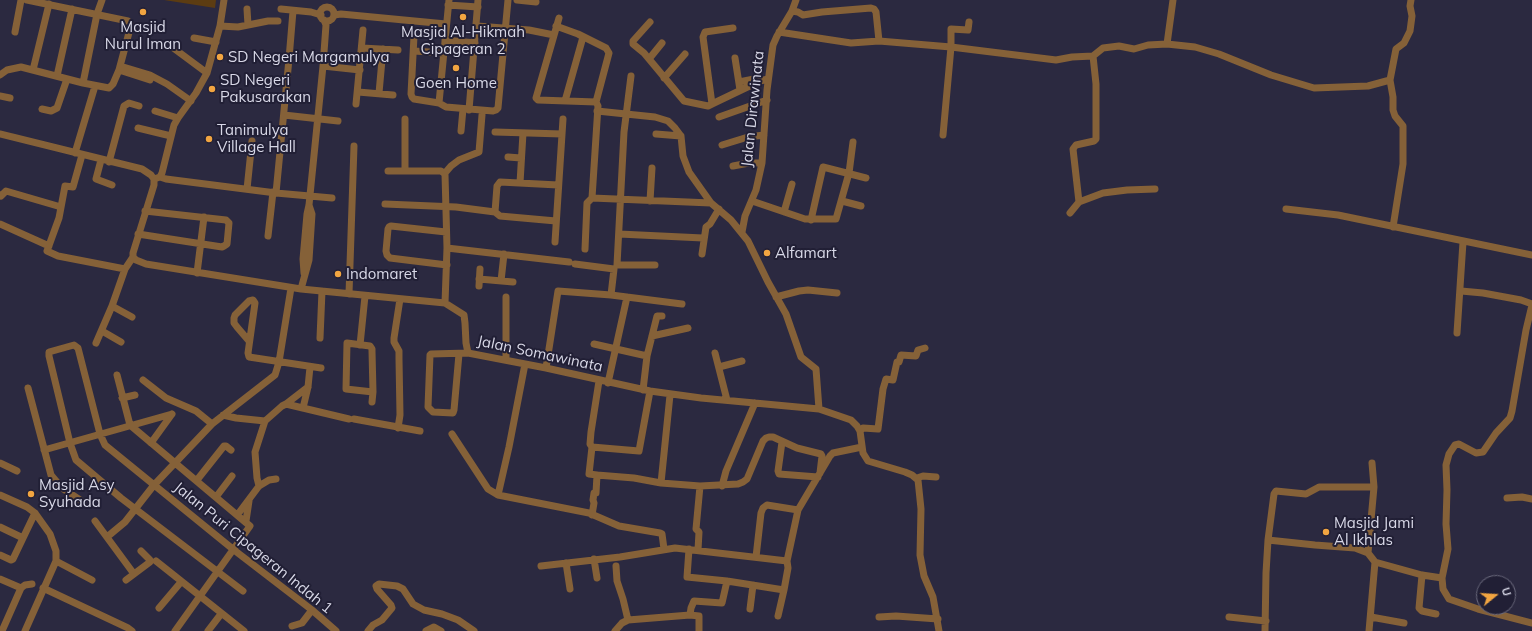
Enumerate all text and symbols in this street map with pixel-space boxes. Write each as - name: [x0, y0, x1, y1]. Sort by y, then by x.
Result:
- marker: Masjid Nurul Iman: [138, 7, 148, 17]
- marker: Masjid Al-Hikmah Cipageran 2: [458, 12, 468, 22]
- place label: Masjid Nurul Iman: [105, 18, 181, 53]
- place label: Masjid Al-Hikmah Cipageran 2: [401, 23, 525, 58]
- place label: SD Negeri Margamulya: [228, 48, 389, 66]
- street label: Jalan Dirawinata: [738, 50, 768, 168]
- marker: SD Negeri Margamulya: [215, 52, 225, 62]
- marker: Goen Home: [451, 63, 461, 73]
- place label: SD Negeri Pakusarakan: [220, 71, 311, 106]
- place label: Goen Home: [415, 74, 497, 92]
- marker: SD Negeri Pakusarakan: [207, 84, 217, 94]
- place label: Tanimulya Village Hall: [217, 121, 296, 156]
- marker: Tanimulya Village Hall: [204, 134, 214, 144]
- place label: Alfamart: [775, 244, 837, 262]
- marker: Alfamart: [762, 248, 772, 258]
- place label: Indomaret: [346, 265, 417, 283]
- marker: Indomaret: [333, 269, 343, 279]
- street label: Jalan Somawinata: [476, 332, 604, 376]
- place label: Masjid Asy Syuhada: [39, 476, 115, 511]
- street label: Jalan Puri Cipageran Indah 1: [170, 478, 336, 618]
- marker: Masjid Asy Syuhada: [26, 489, 36, 499]
- place label: Masjid Jami Al Ikhlas: [1334, 514, 1414, 549]
- marker: Masjid Jami Al Ikhlas: [1321, 527, 1331, 537]
- north arrow: [1476, 575, 1516, 615]
- text: U: [1499, 586, 1514, 598]

